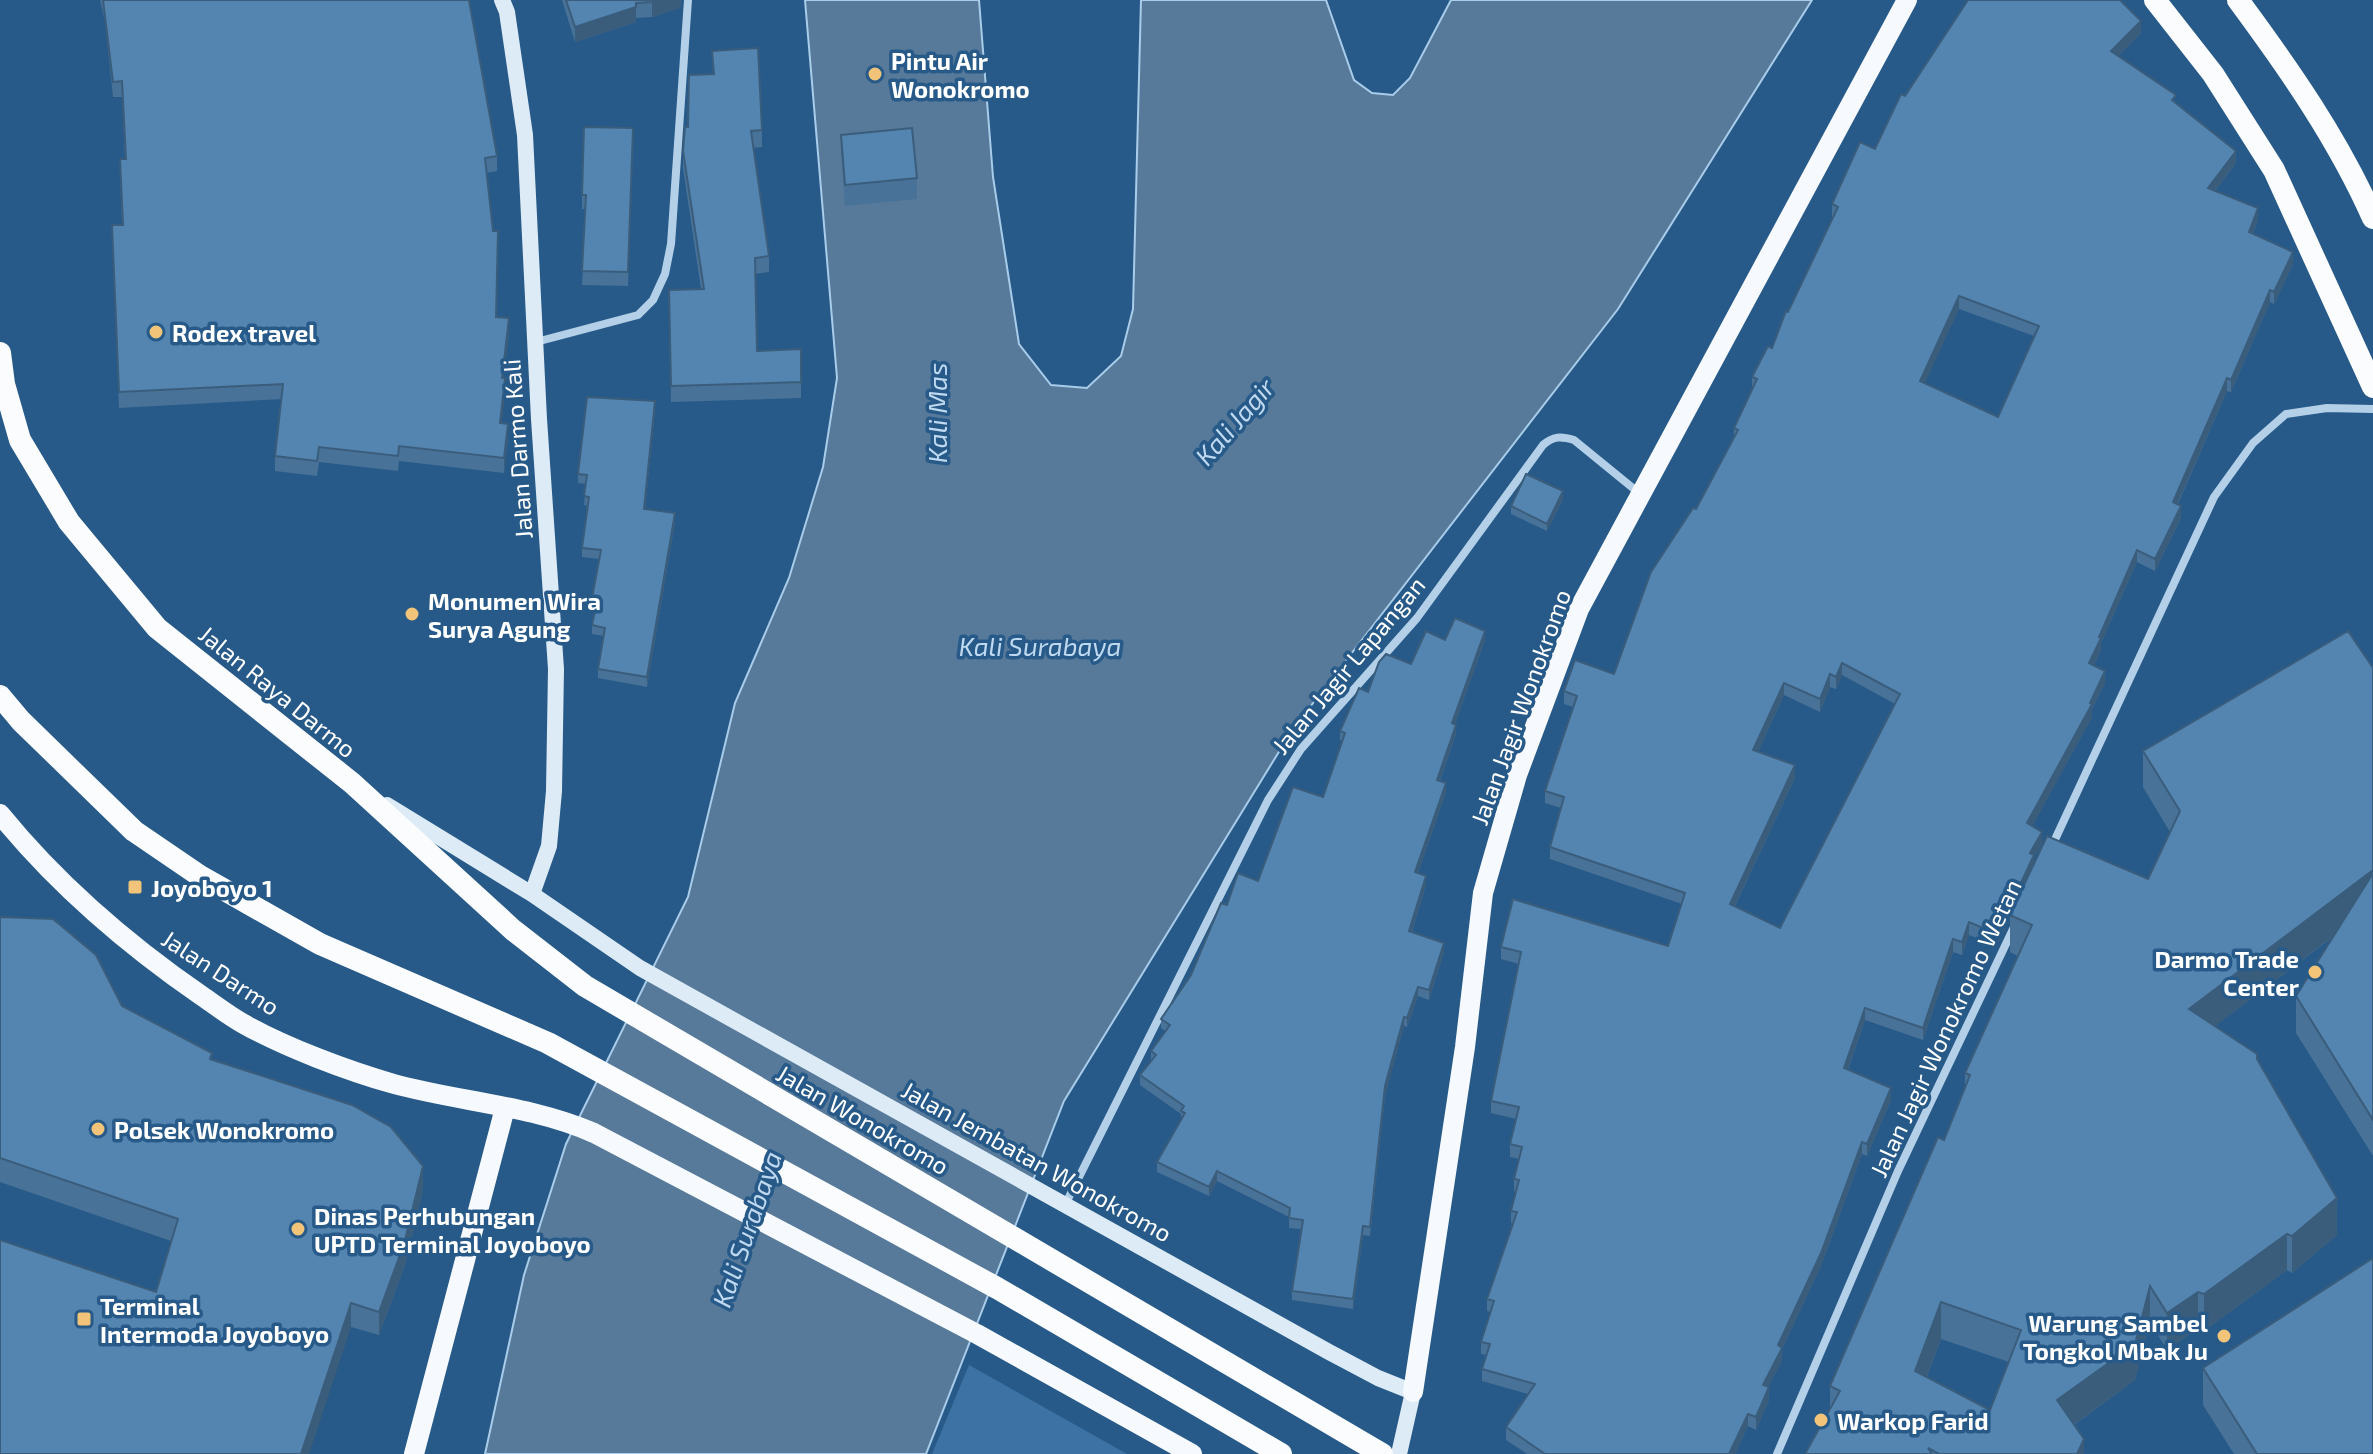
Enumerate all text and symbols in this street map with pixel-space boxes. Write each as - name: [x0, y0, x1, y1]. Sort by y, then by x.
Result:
- place label: Pintu Air Wonokromo: [891, 46, 1030, 103]
- marker: Pintu Air Wonokromo: [866, 65, 884, 83]
- place label: Rodex travel: [172, 318, 316, 347]
- marker: Rodex travel: [147, 323, 165, 341]
- street label: Jalan Darmo Kali: [496, 358, 538, 540]
- water label: Kali Mas: [921, 363, 952, 463]
- water label: Kali Jagir: [1188, 371, 1280, 471]
- street label: Jalan Jagir Lapangan: [1265, 570, 1431, 760]
- street label: Jalan Jagir Wonokromo: [1464, 585, 1576, 829]
- place label: Monumen Wira Surya Agung: [428, 586, 601, 643]
- marker: Monumen Wira Surya Agung: [403, 605, 421, 623]
- street label: Jalan Raya Darmo: [194, 619, 362, 763]
- water label: Kali Surabaya: [959, 630, 1121, 662]
- place label: Joyoboyo 1: [151, 873, 273, 902]
- street label: Jalan Jagir Wonokromo Wetan: [1863, 875, 2027, 1181]
- marker: Joyoboyo 1: [126, 878, 144, 896]
- street label: Jalan Darmo: [157, 923, 285, 1021]
- place label: Darmo Trade Center: [2154, 944, 2300, 1001]
- marker: Darmo Trade Center: [2306, 963, 2324, 981]
- street label: Jalan Wonokromo: [772, 1058, 954, 1180]
- street label: Jalan Jembatan Wonokromo: [897, 1075, 1177, 1247]
- place label: Polsek Wonokromo: [114, 1115, 334, 1144]
- marker: Polsek Wonokromo: [89, 1120, 107, 1138]
- water label: Kali Surabaya: [705, 1147, 788, 1311]
- place label: Dinas Perhubungan UPTD Terminal Joyoboyo: [314, 1201, 591, 1258]
- marker: Dinas Perhubungan UPTD Terminal Joyoboyo: [289, 1220, 307, 1238]
- place label: Terminal Intermoda Joyoboyo: [100, 1291, 329, 1348]
- place label: Warung Sambel Tongkol Mbak Ju: [2023, 1308, 2208, 1365]
- marker: Terminal Intermoda Joyoboyo: [75, 1310, 93, 1328]
- marker: Warung Sambel Tongkol Mbak Ju: [2215, 1327, 2233, 1345]
- place label: Warkop Farid: [1837, 1406, 1989, 1435]
- marker: Warkop Farid: [1812, 1411, 1830, 1429]

